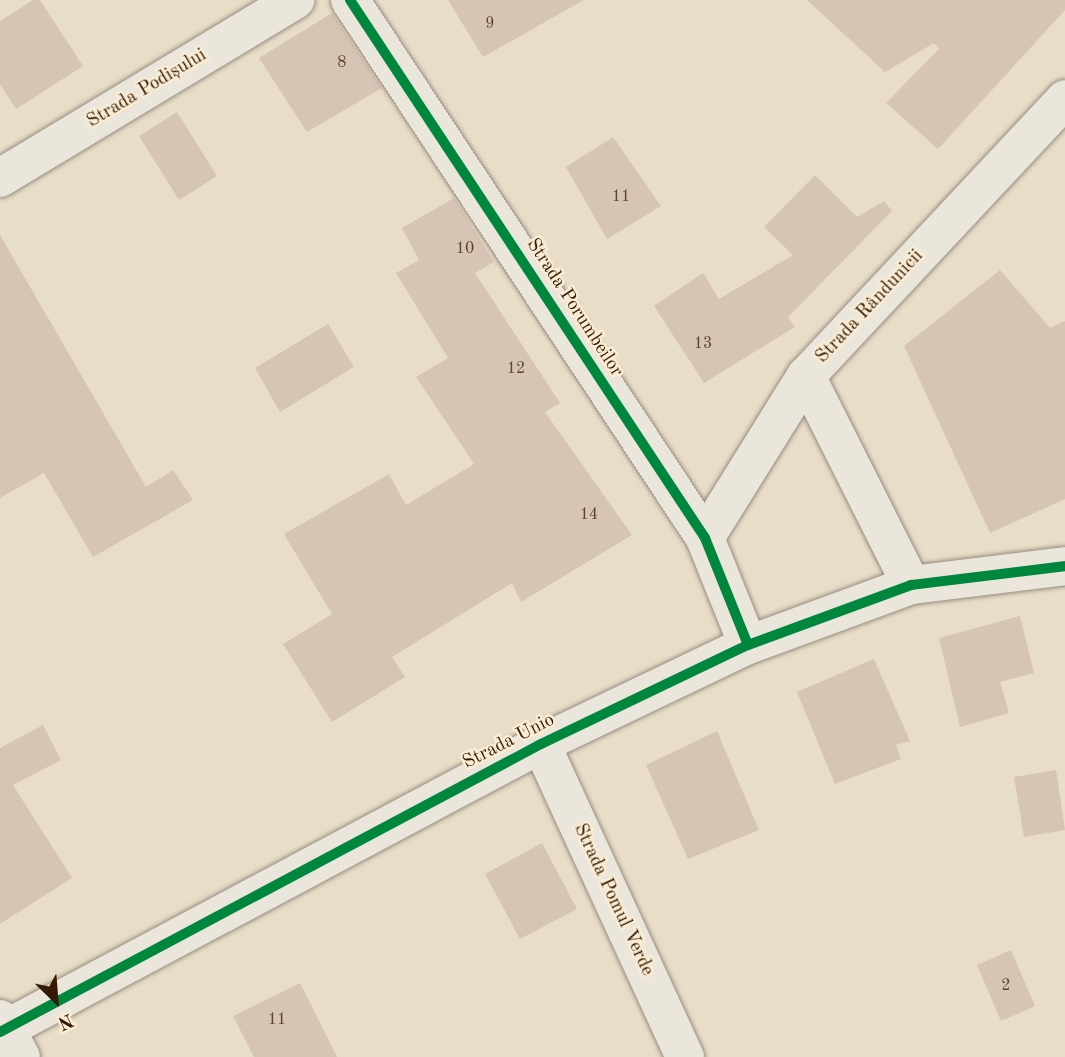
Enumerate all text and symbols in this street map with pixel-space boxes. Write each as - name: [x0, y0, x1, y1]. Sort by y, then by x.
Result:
- house number: 9: [485, 14, 495, 34]
- street label: Strada Podișului: [83, 44, 211, 134]
- house number: 8: [337, 53, 347, 73]
- house number: 11: [612, 187, 630, 207]
- street label: Strada Porumbeilor: [521, 234, 627, 382]
- house number: 10: [456, 239, 474, 259]
- street label: Strada Rândunicii: [811, 245, 929, 369]
- house number: 13: [694, 334, 712, 354]
- house number: 12: [507, 359, 525, 379]
- house number: 14: [580, 505, 598, 525]
- street label: Strada Unio: [459, 709, 559, 775]
- street label: Strada Pomul Verde: [568, 820, 658, 980]
- north arrow: [21, 966, 91, 1036]
- house number: 2: [1001, 976, 1011, 996]
- text: N: [54, 1009, 76, 1032]
- house number: 11: [268, 1010, 286, 1030]

